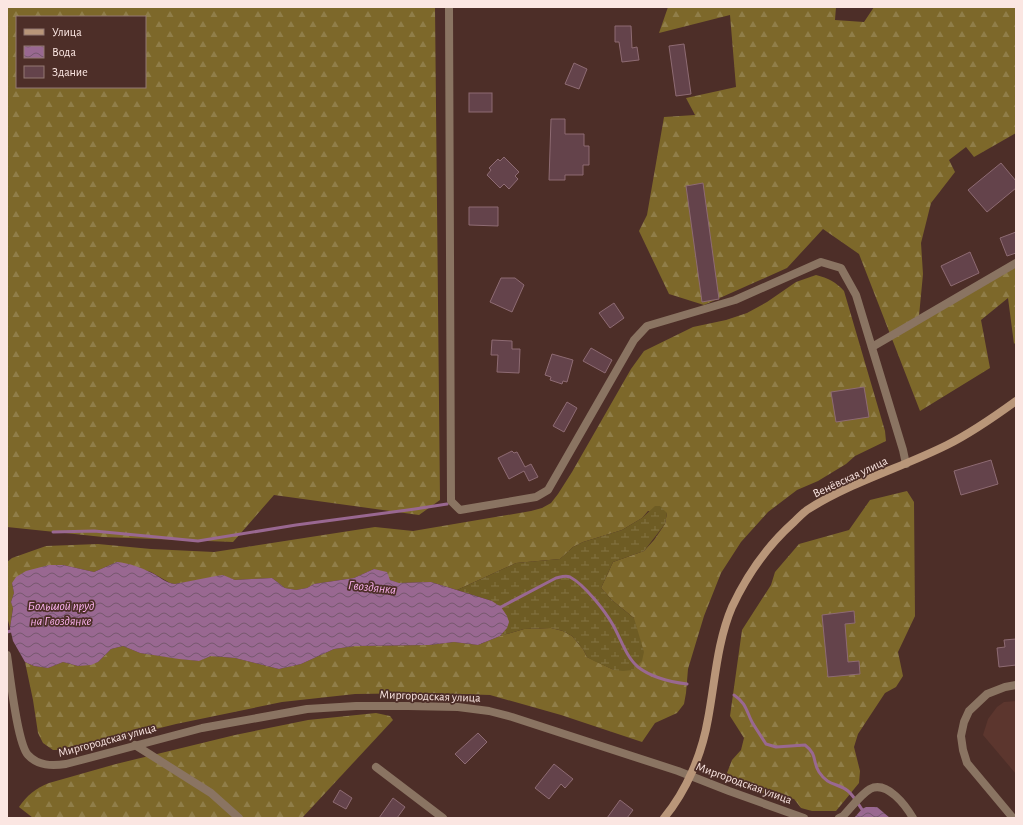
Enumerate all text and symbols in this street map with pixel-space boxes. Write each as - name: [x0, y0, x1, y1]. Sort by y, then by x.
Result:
- legend: [16, 16, 146, 88]
- text: Улица: [52, 26, 82, 38]
- text: Вода: [52, 46, 76, 58]
- text: Здание: [52, 66, 88, 78]
- street label: Венёвская улица: [811, 454, 890, 500]
- water label: Гвоздянка: [347, 579, 397, 597]
- water label: Большой пруд на Гвоздянке: [28, 600, 94, 628]
- street label: Миргородская улица: [379, 688, 481, 705]
- street label: Миргородская улица: [57, 721, 158, 760]
- street label: Миргородская улица: [694, 760, 794, 807]

